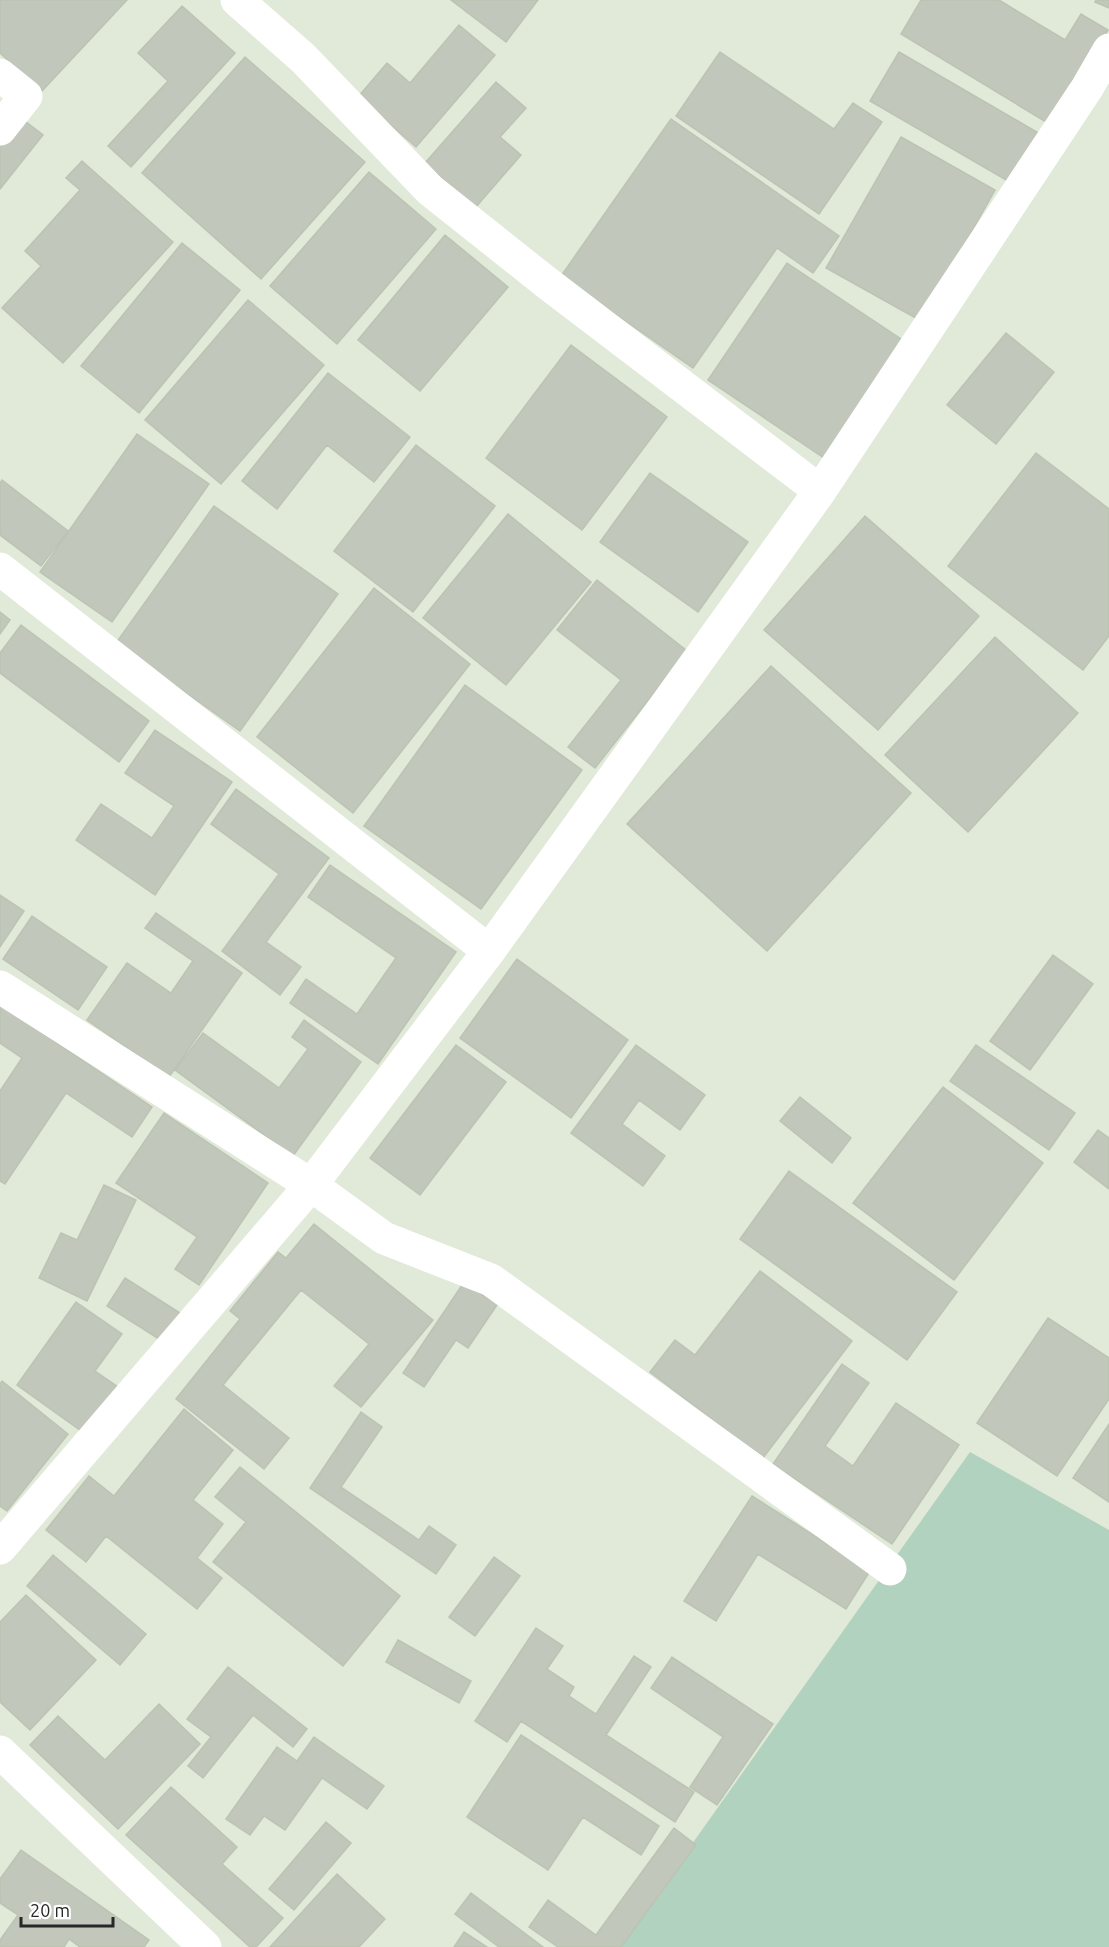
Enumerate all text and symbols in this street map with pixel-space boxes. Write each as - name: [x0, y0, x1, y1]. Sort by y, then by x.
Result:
- scale bar: [21, 1890, 112, 1928]
- text: 20 m: [30, 1900, 70, 1920]

